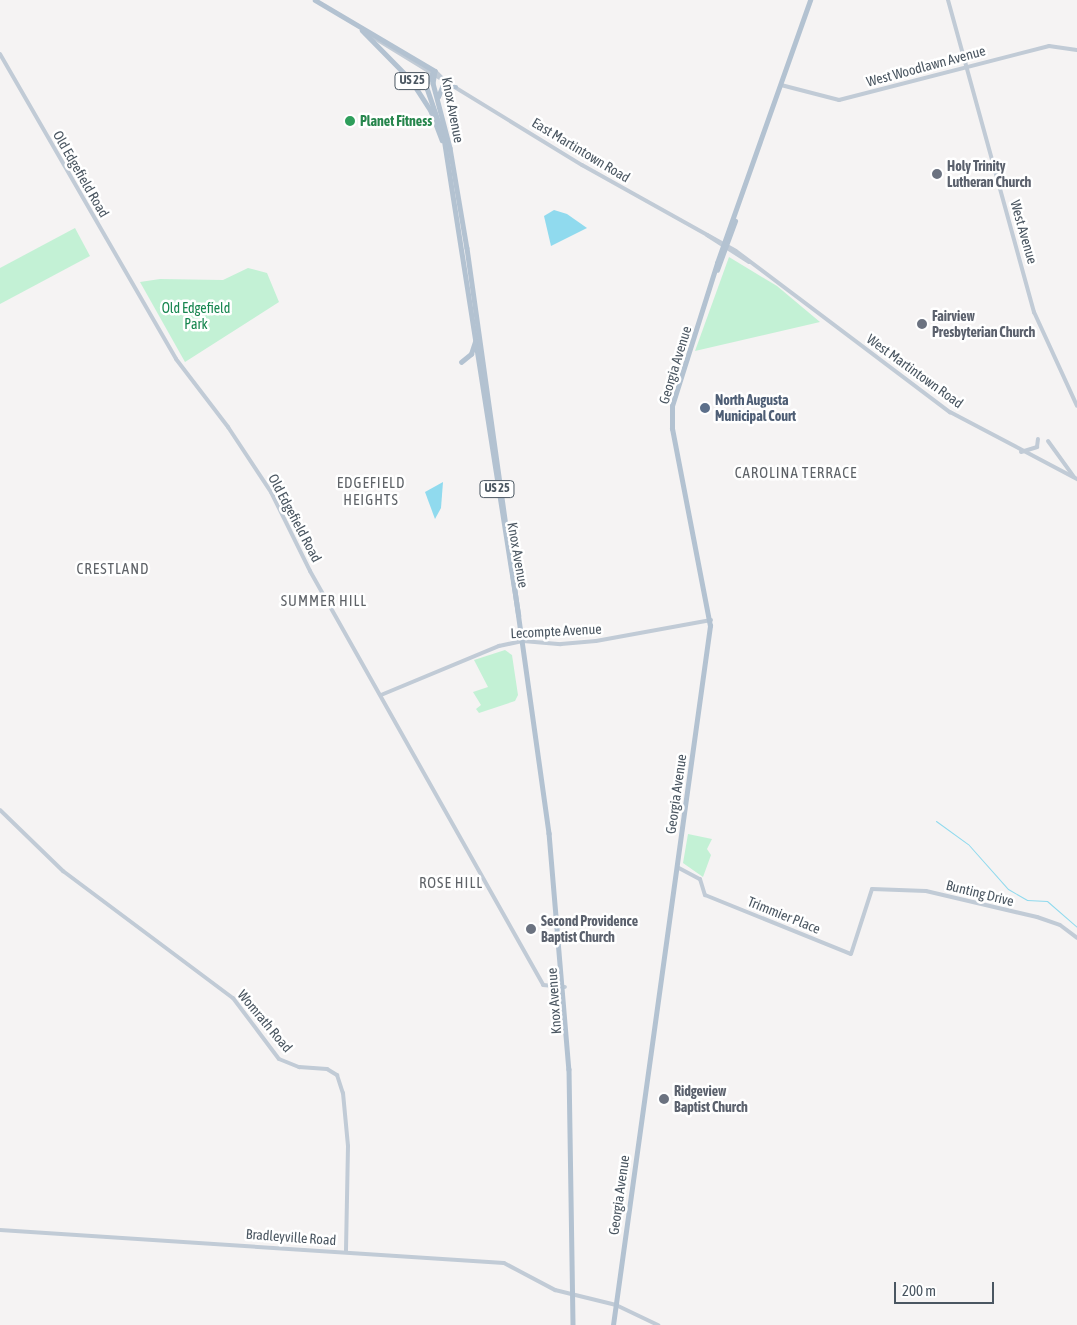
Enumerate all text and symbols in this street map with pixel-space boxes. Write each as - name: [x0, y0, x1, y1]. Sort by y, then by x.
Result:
- street label: West Woodlawn Avenue: [865, 42, 987, 90]
- road number: US 25: [393, 72, 431, 90]
- street label: Knox Avenue: [438, 76, 468, 144]
- place label: Planet Fitness: [360, 113, 432, 129]
- street label: East Martintown Road: [529, 114, 633, 186]
- marker: Planet Fitness: [344, 115, 356, 127]
- street label: Old Edgefield Road: [49, 128, 113, 220]
- place label: Holy Trinity Lutheran Church: [947, 158, 1031, 190]
- marker: Holy Trinity Lutheran Church: [931, 168, 943, 180]
- street label: West Avenue: [1007, 198, 1041, 266]
- park label: Old Edgefield Park: [162, 300, 230, 332]
- place label: Fairview Presbyterian Church: [932, 308, 1035, 341]
- marker: Fairview Presbyterian Church: [916, 318, 928, 330]
- street label: Georgia Avenue: [655, 324, 695, 406]
- street label: West Martintown Road: [864, 330, 966, 412]
- place label: North Augusta Municipal Court: [715, 392, 796, 424]
- marker: North Augusta Municipal Court: [699, 402, 711, 414]
- district label: CAROLINA TERRACE: [733, 464, 859, 482]
- street label: Old Edgefield Road: [265, 471, 325, 565]
- district label: EDGEFIELD HEIGHTS: [336, 473, 406, 508]
- road number: US 25: [478, 479, 516, 498]
- street label: Knox Avenue: [504, 521, 532, 589]
- district label: CRESTLAND: [75, 560, 151, 578]
- district label: SUMMER HILL: [279, 592, 369, 610]
- street label: Lecompte Avenue: [510, 620, 602, 642]
- street label: Georgia Avenue: [662, 753, 690, 835]
- district label: ROSE HILL: [418, 874, 484, 892]
- street label: Bunting Drive: [944, 876, 1016, 910]
- street label: Trimmier Place: [745, 893, 823, 937]
- place label: Second Providence Baptist Church: [541, 913, 638, 946]
- marker: Second Providence Baptist Church: [525, 923, 537, 935]
- street label: Knox Avenue: [543, 967, 565, 1035]
- street label: Womrath Road: [234, 986, 296, 1056]
- place label: Ridgeview Baptist Church: [674, 1083, 748, 1116]
- marker: Ridgeview Baptist Church: [658, 1093, 670, 1105]
- street label: Georgia Avenue: [605, 1154, 633, 1236]
- street label: Bradleyville Road: [245, 1225, 337, 1249]
- scale bar: [897, 1272, 997, 1304]
- text: 200 m: [902, 1282, 936, 1299]

